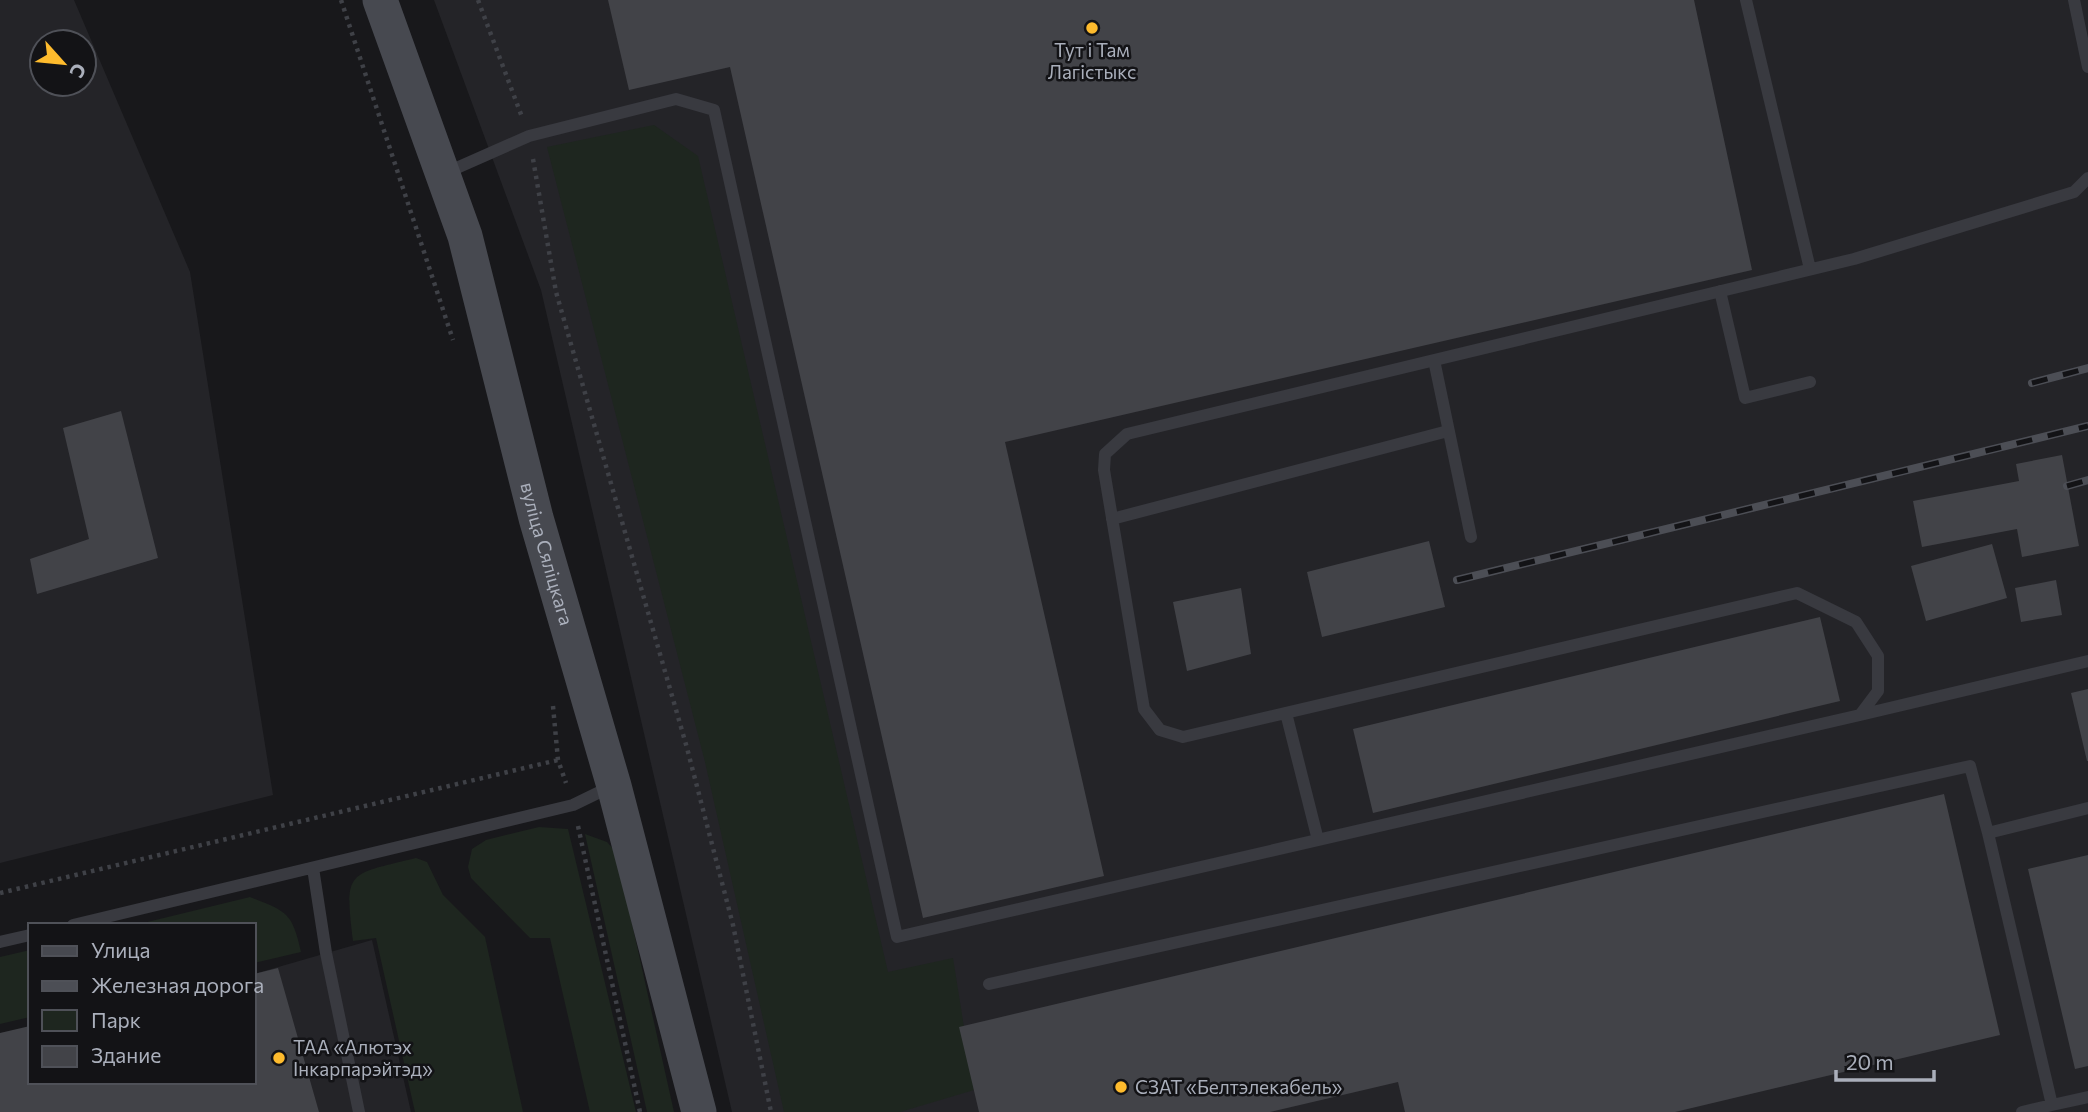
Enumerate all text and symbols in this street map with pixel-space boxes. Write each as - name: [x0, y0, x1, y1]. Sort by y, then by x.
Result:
- marker: Тут і Там Лагістыкс: [1084, 20, 1100, 36]
- north arrow: [28, 28, 98, 98]
- place label: Тут і Там Лагістыкс: [1048, 38, 1136, 83]
- text: С: [65, 60, 92, 82]
- street label: вуліца Сяліцкага: [516, 480, 579, 628]
- legend: [28, 923, 256, 1084]
- text: Улица: [91, 937, 150, 962]
- text: Железная дорога: [91, 972, 264, 997]
- text: Парк: [91, 1007, 141, 1032]
- place label: ТАА «Алютэх Інкарпарэйтэд»: [293, 1035, 433, 1080]
- scale bar: [1836, 1038, 1934, 1082]
- text: Здание: [91, 1042, 161, 1067]
- text: 20 m: [1846, 1049, 1894, 1074]
- marker: ТАА «Алютэх Інкарпарэйтэд»: [271, 1050, 287, 1066]
- place label: СЗАТ «Белтэлекабель»: [1135, 1075, 1342, 1098]
- marker: СЗАТ «Белтэлекабель»: [1113, 1079, 1129, 1095]

